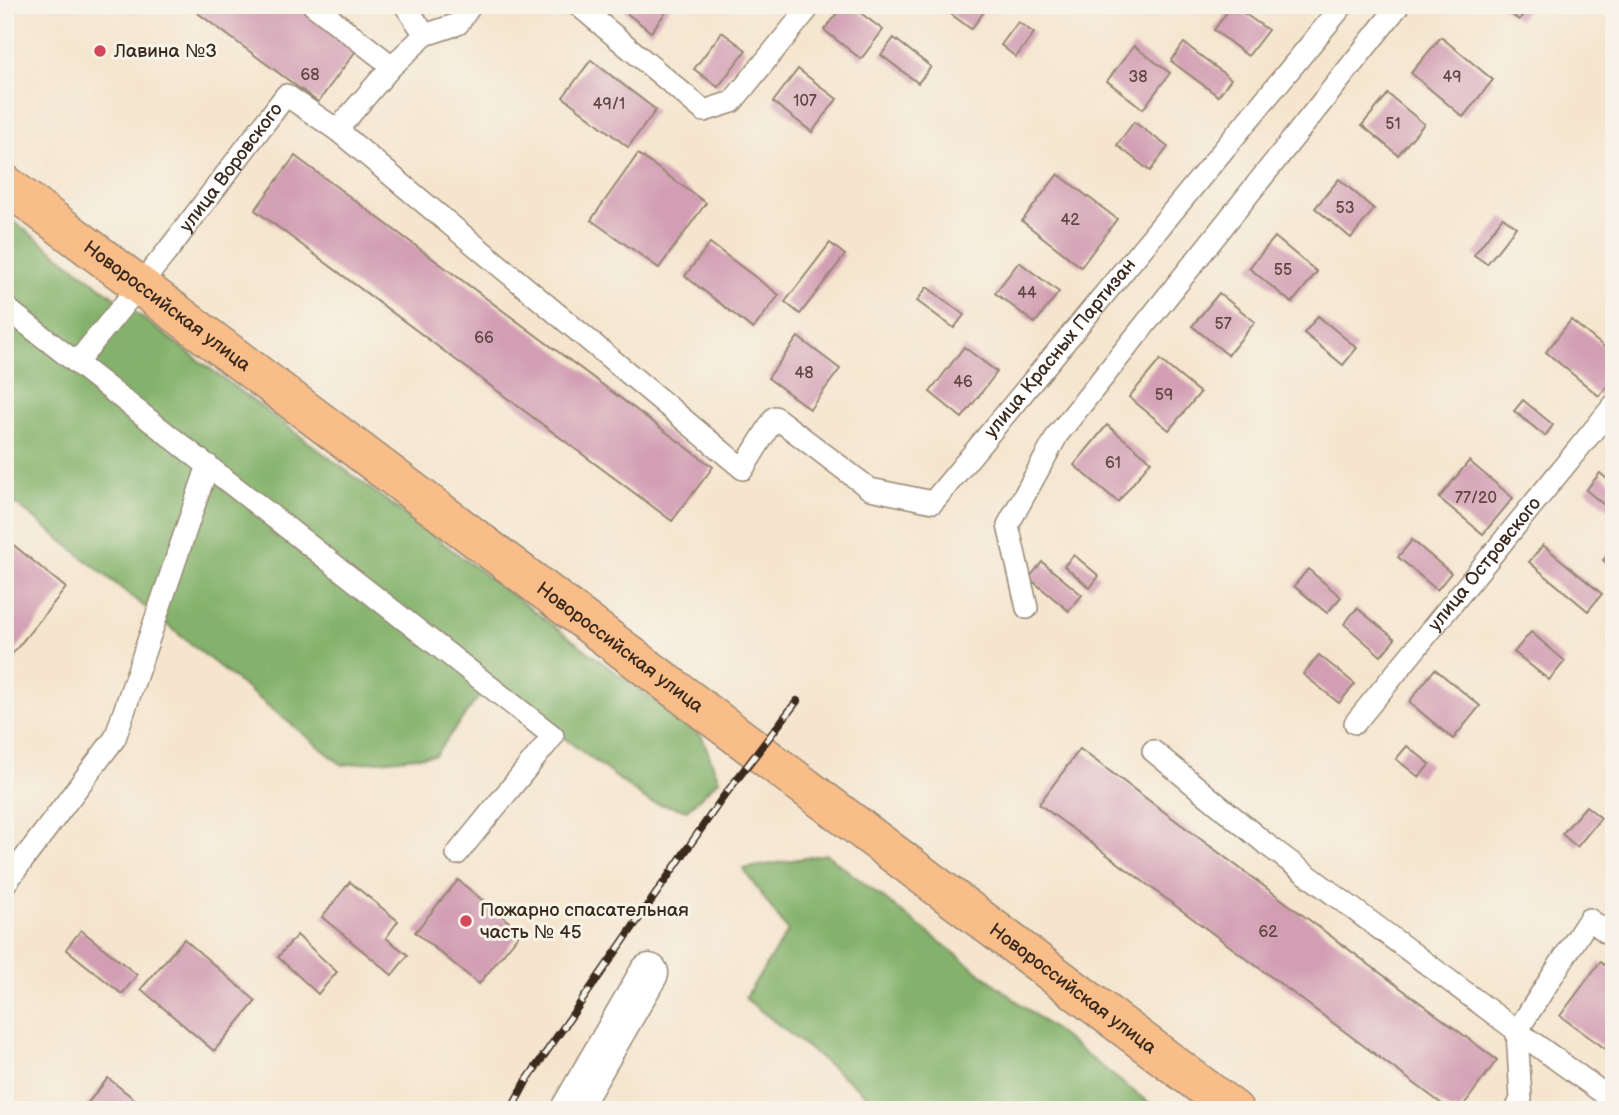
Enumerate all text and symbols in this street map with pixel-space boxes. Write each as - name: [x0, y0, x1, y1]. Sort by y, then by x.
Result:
- place label: Лавина №3: [113, 40, 217, 63]
- marker: Лавина №3: [92, 43, 108, 59]
- house number: 68: [300, 66, 320, 85]
- house number: 38: [1128, 68, 1148, 87]
- house number: 49: [1442, 68, 1462, 87]
- house number: 107: [793, 92, 817, 111]
- house number: 49/1: [593, 95, 625, 114]
- street label: улица Воровского: [174, 98, 287, 237]
- house number: 51: [1385, 115, 1401, 134]
- house number: 53: [1335, 199, 1355, 218]
- house number: 42: [1060, 211, 1080, 230]
- street label: Новороссийская улица: [79, 236, 255, 377]
- street label: улица Красных Партизан: [979, 254, 1141, 443]
- house number: 55: [1274, 261, 1292, 280]
- house number: 44: [1017, 284, 1037, 303]
- house number: 57: [1214, 315, 1232, 334]
- house number: 66: [474, 329, 494, 348]
- house number: 48: [794, 364, 814, 383]
- house number: 46: [953, 373, 973, 392]
- house number: 59: [1155, 386, 1173, 405]
- house number: 61: [1105, 454, 1121, 473]
- house number: 77/20: [1455, 489, 1497, 508]
- street label: улица Островского: [1423, 492, 1546, 636]
- street label: Новороссийская улица: [532, 577, 708, 718]
- place label: Пожарно спасательная часть № 45: [480, 899, 689, 944]
- marker: Пожарно спасательная часть № 45: [458, 913, 474, 929]
- street label: Новороссийская улица: [985, 918, 1161, 1059]
- house number: 62: [1258, 923, 1278, 942]

